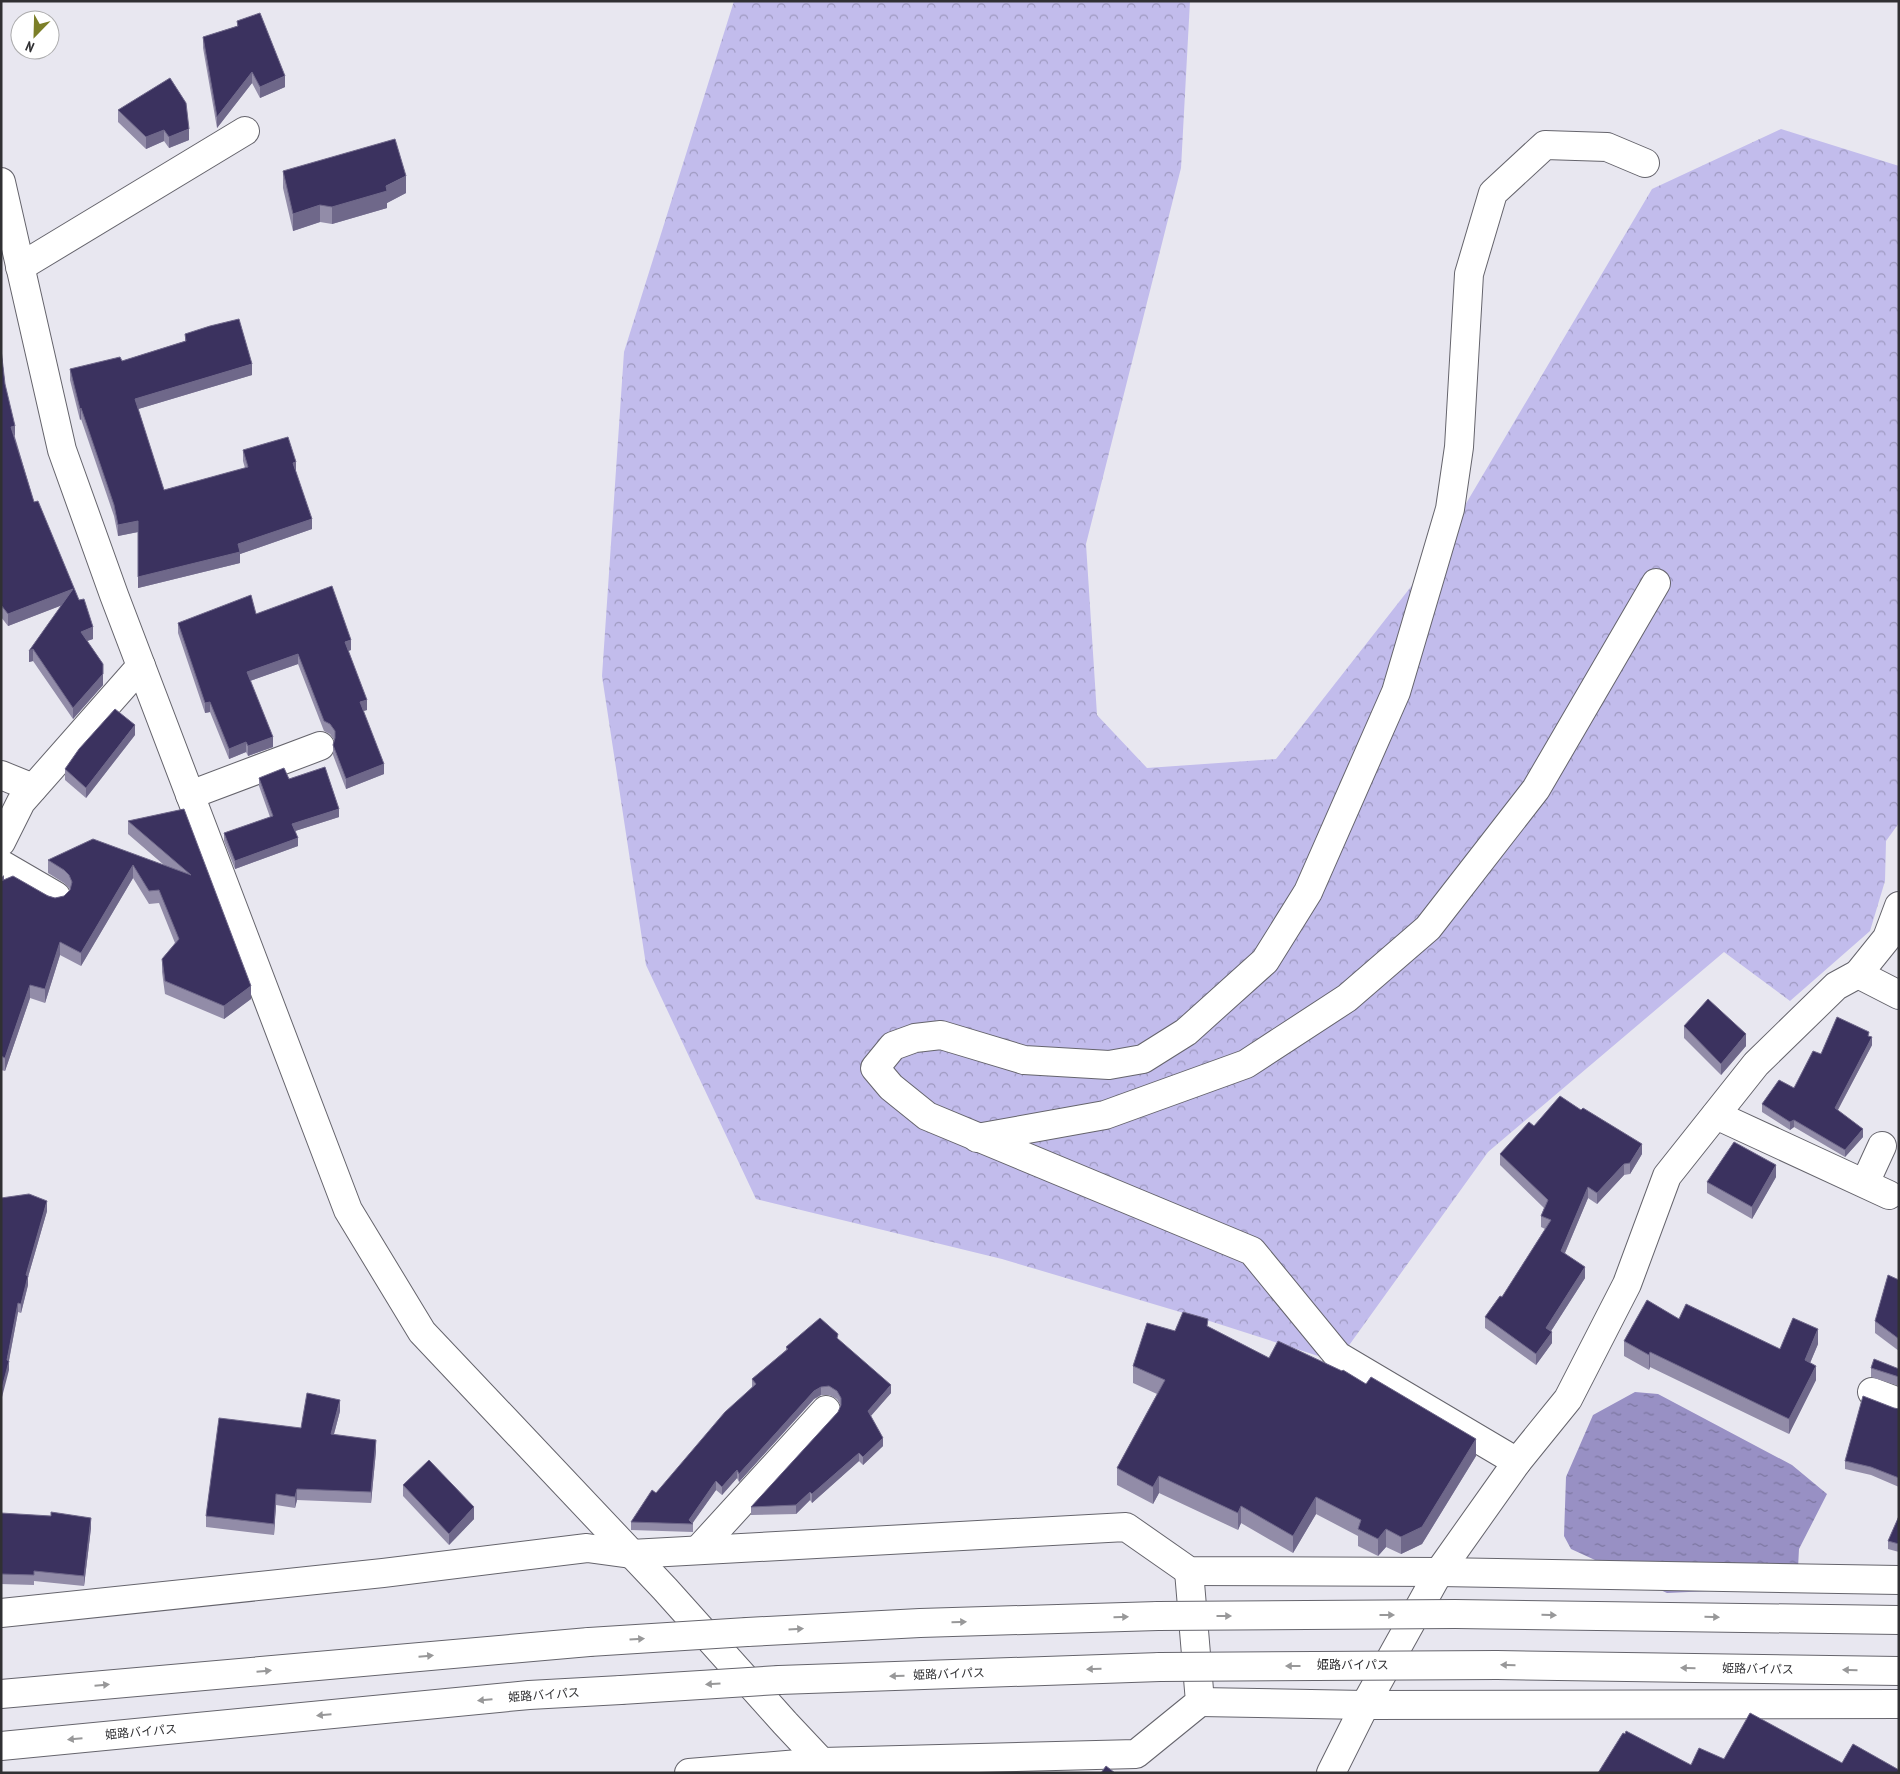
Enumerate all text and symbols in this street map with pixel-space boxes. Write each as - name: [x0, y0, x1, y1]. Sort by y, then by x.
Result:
- north arrow: [10, 10, 60, 60]
- text: N: [23, 37, 37, 57]
- one-way arrow: [1379, 1610, 1395, 1618]
- one-way arrow: [1216, 1611, 1232, 1619]
- one-way arrow: [1541, 1611, 1557, 1619]
- one-way arrow: [1113, 1613, 1129, 1621]
- one-way arrow: [1704, 1613, 1720, 1621]
- one-way arrow: [951, 1618, 967, 1626]
- one-way arrow: [788, 1625, 804, 1633]
- one-way arrow: [630, 1634, 646, 1642]
- one-way arrow: [418, 1652, 434, 1660]
- street label: 姫路バイパス: [1317, 1657, 1389, 1672]
- street label: 姫路バイパス: [1722, 1660, 1794, 1677]
- one-way arrow: [1499, 1661, 1515, 1669]
- one-way arrow: [1284, 1662, 1300, 1670]
- one-way arrow: [1679, 1664, 1695, 1672]
- street label: 姫路バイパス: [913, 1665, 985, 1682]
- one-way arrow: [1086, 1665, 1102, 1673]
- one-way arrow: [256, 1666, 272, 1674]
- one-way arrow: [1842, 1666, 1858, 1674]
- one-way arrow: [889, 1672, 905, 1680]
- one-way arrow: [704, 1680, 720, 1688]
- one-way arrow: [94, 1681, 110, 1689]
- street label: 姫路バイパス: [508, 1685, 580, 1704]
- one-way arrow: [477, 1696, 493, 1704]
- one-way arrow: [315, 1711, 331, 1719]
- street label: 姫路バイパス: [105, 1721, 177, 1742]
- one-way arrow: [66, 1735, 82, 1743]

